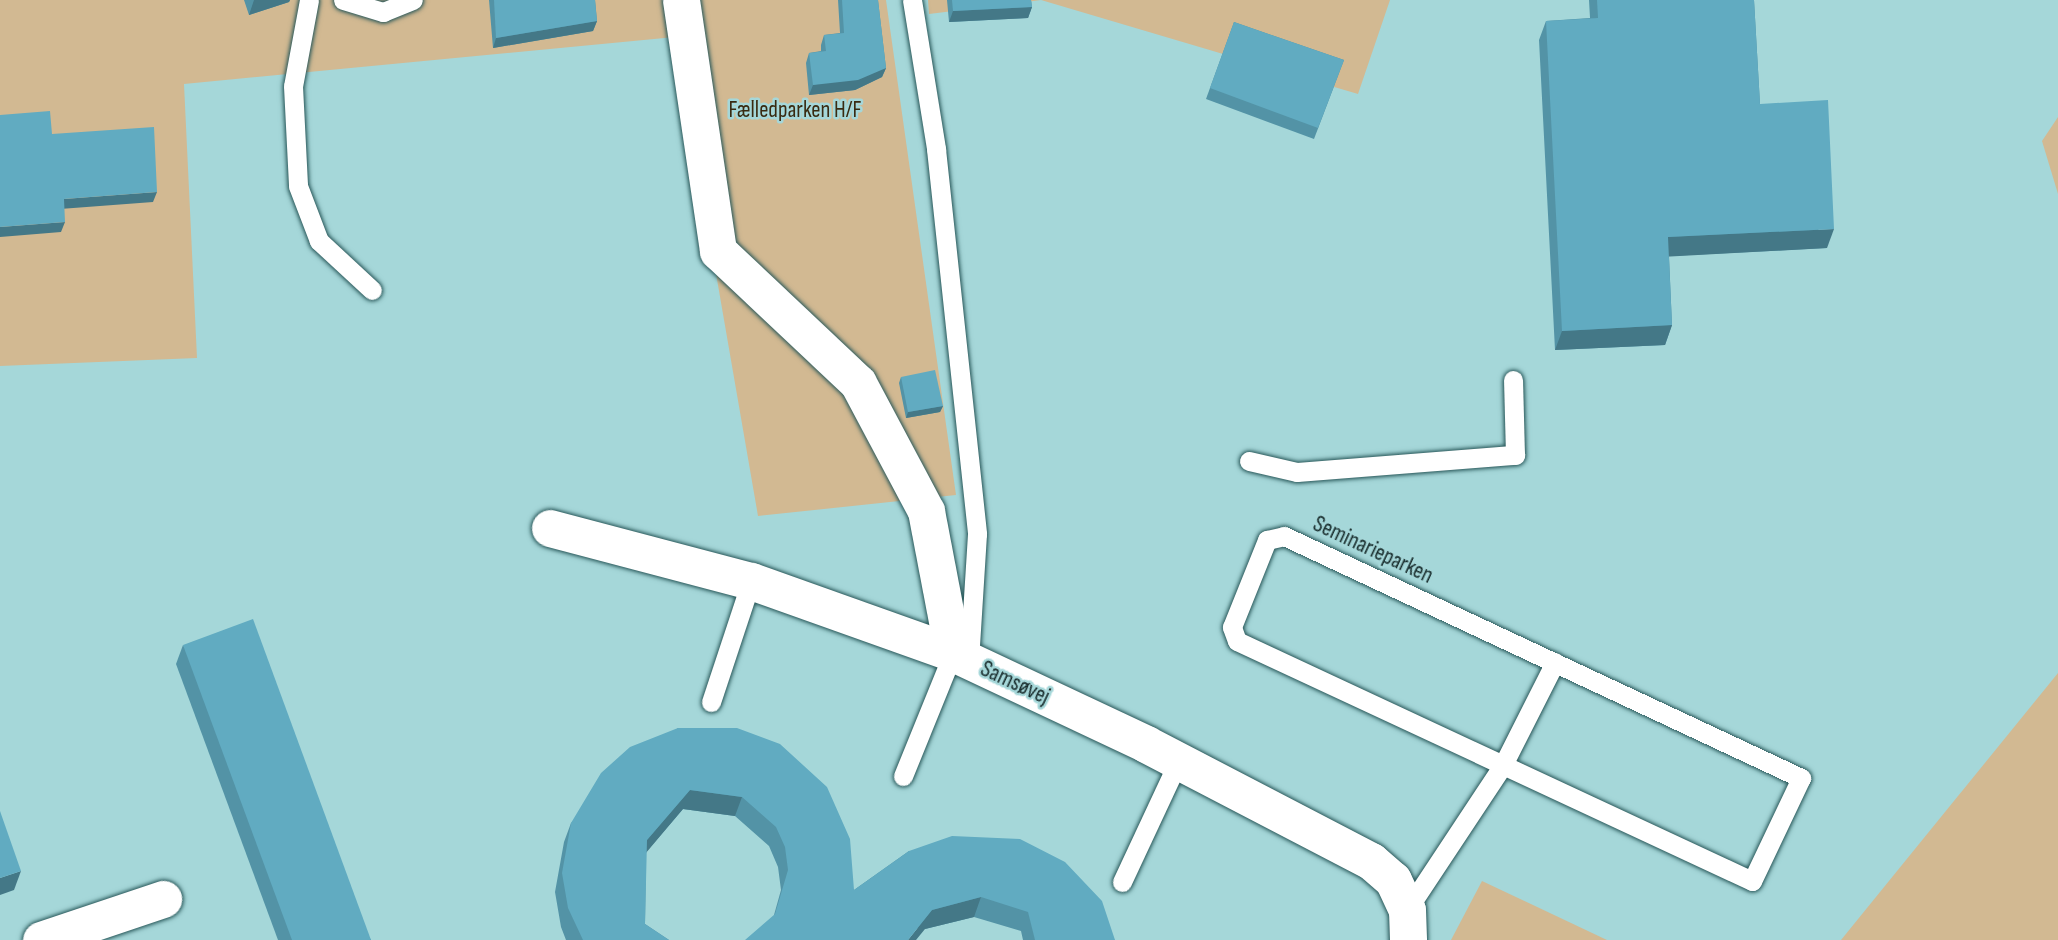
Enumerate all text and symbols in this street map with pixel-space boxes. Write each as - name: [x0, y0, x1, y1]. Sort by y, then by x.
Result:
- park label: Fælledparken H/F: [728, 96, 862, 124]
- street label: Seminarieparken: [1309, 510, 1437, 590]
- street label: Samsøvej: [976, 655, 1054, 711]

